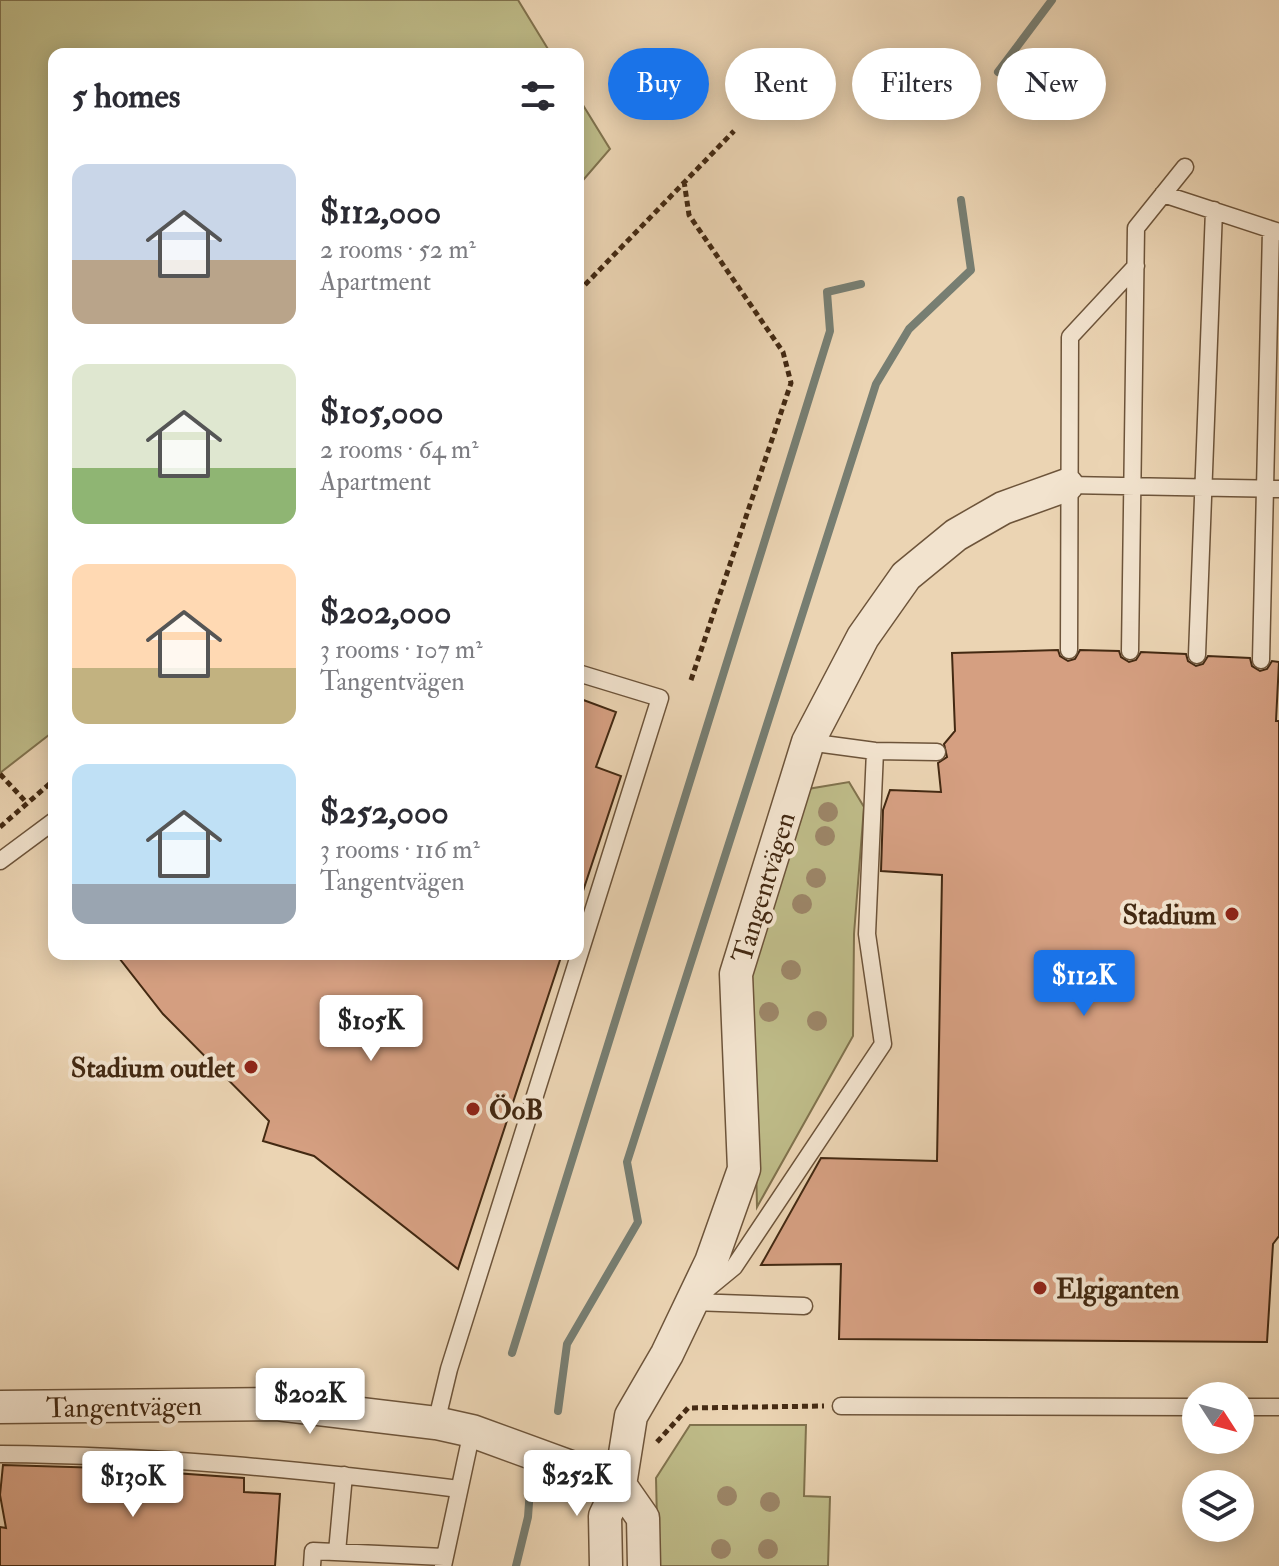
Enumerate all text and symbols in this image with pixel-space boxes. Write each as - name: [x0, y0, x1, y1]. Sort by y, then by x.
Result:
- chip: Buy: [608, 48, 709, 120]
- chip: Rent: [725, 48, 836, 120]
- chip: Filters: [852, 48, 981, 120]
- chip: New: [997, 48, 1106, 120]
- icon: filters: [516, 74, 560, 118]
- text: 5 homes: [72, 75, 180, 118]
- text: $112,000: [320, 191, 441, 234]
- icon: home: [136, 196, 232, 292]
- text: 2 rooms · 52 m²: [320, 234, 476, 266]
- text: Apartment: [320, 266, 431, 298]
- text: $105,000: [320, 391, 443, 434]
- icon: home: [136, 396, 232, 492]
- text: 2 rooms · 64 m²: [320, 434, 479, 466]
- text: Apartment: [320, 466, 431, 498]
- text: $202,000: [320, 591, 452, 634]
- icon: home: [136, 596, 232, 692]
- text: 3 rooms · 107 m²: [320, 634, 483, 666]
- text: Tangentvägen: [320, 666, 465, 698]
- text: $252,000: [320, 791, 449, 834]
- icon: home: [136, 796, 232, 892]
- street label: Tangentvägen: [725, 808, 804, 967]
- text: 3 rooms · 116 m²: [320, 834, 480, 866]
- text: Tangentvägen: [320, 866, 465, 898]
- place label: Stadium: [1123, 898, 1216, 933]
- marker: Stadium: [1223, 905, 1241, 923]
- pin: $112K: [1028, 950, 1140, 1018]
- text: $112K: [1052, 960, 1116, 992]
- pin: $105K: [315, 995, 427, 1063]
- text: $105K: [338, 1005, 404, 1037]
- place label: Stadium outlet: [71, 1051, 235, 1086]
- marker: Stadium outlet: [242, 1058, 260, 1076]
- place label: ÖoB: [489, 1093, 543, 1128]
- marker: ÖoB: [464, 1100, 482, 1118]
- place label: Elgiganten: [1056, 1272, 1180, 1307]
- marker: Elgiganten: [1031, 1279, 1049, 1297]
- pin: $202K: [254, 1368, 366, 1436]
- text: $202K: [274, 1378, 346, 1410]
- north arrow: [1182, 1382, 1254, 1454]
- map controls: [1182, 1382, 1254, 1542]
- street label: Tangentvägen: [46, 1389, 202, 1426]
- pin: $252K: [521, 1450, 633, 1518]
- pin: $130K: [77, 1451, 189, 1519]
- text: $252K: [542, 1460, 612, 1492]
- text: $130K: [100, 1461, 166, 1493]
- button: layers: [1182, 1470, 1254, 1542]

